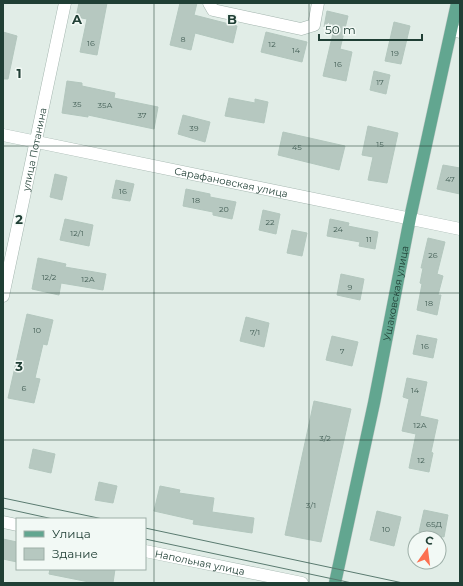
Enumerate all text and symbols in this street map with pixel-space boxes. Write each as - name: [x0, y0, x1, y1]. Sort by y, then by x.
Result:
- text: A: [71, 11, 83, 27]
- text: B: [227, 11, 237, 27]
- scale bar: [319, 16, 422, 42]
- text: 50 m: [325, 22, 356, 37]
- house number: 8: [180, 34, 186, 44]
- house number: 16: [87, 38, 95, 48]
- house number: 12: [268, 39, 276, 49]
- house number: 14: [292, 45, 301, 55]
- house number: 19: [391, 48, 399, 58]
- house number: 16: [334, 59, 342, 69]
- text: 1: [16, 65, 22, 81]
- house number: 17: [376, 77, 384, 87]
- house number: 35: [73, 99, 82, 109]
- house number: 35А: [98, 100, 112, 110]
- street label: улица Потанина: [19, 106, 50, 193]
- house number: 37: [137, 110, 147, 120]
- house number: 39: [189, 123, 199, 133]
- house number: 15: [376, 139, 384, 149]
- house number: 45: [292, 142, 302, 152]
- street label: Сарафановская улица: [173, 164, 289, 200]
- house number: 47: [445, 174, 455, 184]
- house number: 16: [119, 186, 127, 196]
- house number: 18: [192, 195, 200, 205]
- house number: 20: [219, 204, 229, 214]
- text: 2: [15, 211, 23, 227]
- house number: 22: [265, 217, 275, 227]
- house number: 24: [333, 224, 344, 234]
- house number: 12/1: [70, 228, 84, 238]
- house number: 11: [366, 234, 372, 244]
- street label: Ушаковская улица: [380, 245, 411, 342]
- house number: 26: [428, 250, 438, 260]
- house number: 12/2: [42, 272, 57, 282]
- house number: 12А: [81, 274, 95, 284]
- house number: 9: [348, 282, 353, 292]
- house number: 18: [425, 298, 433, 308]
- house number: 10: [33, 325, 41, 335]
- house number: 7/1: [250, 327, 260, 337]
- house number: 16: [421, 341, 429, 351]
- house number: 7: [340, 346, 345, 356]
- text: 3: [14, 358, 23, 374]
- house number: 6: [22, 383, 27, 393]
- house number: 14: [411, 385, 420, 395]
- house number: 12А: [413, 420, 427, 430]
- house number: 3/2: [319, 433, 331, 443]
- house number: 12: [417, 455, 425, 465]
- house number: 3/1: [306, 500, 316, 510]
- legend: [16, 518, 146, 570]
- house number: 65Д: [426, 519, 443, 529]
- house number: 10: [382, 524, 390, 534]
- text: Улица: [52, 526, 91, 541]
- north arrow: [407, 530, 447, 570]
- text: С: [424, 533, 435, 548]
- text: Здание: [52, 546, 98, 561]
- street label: Напольная улица: [154, 547, 246, 578]

